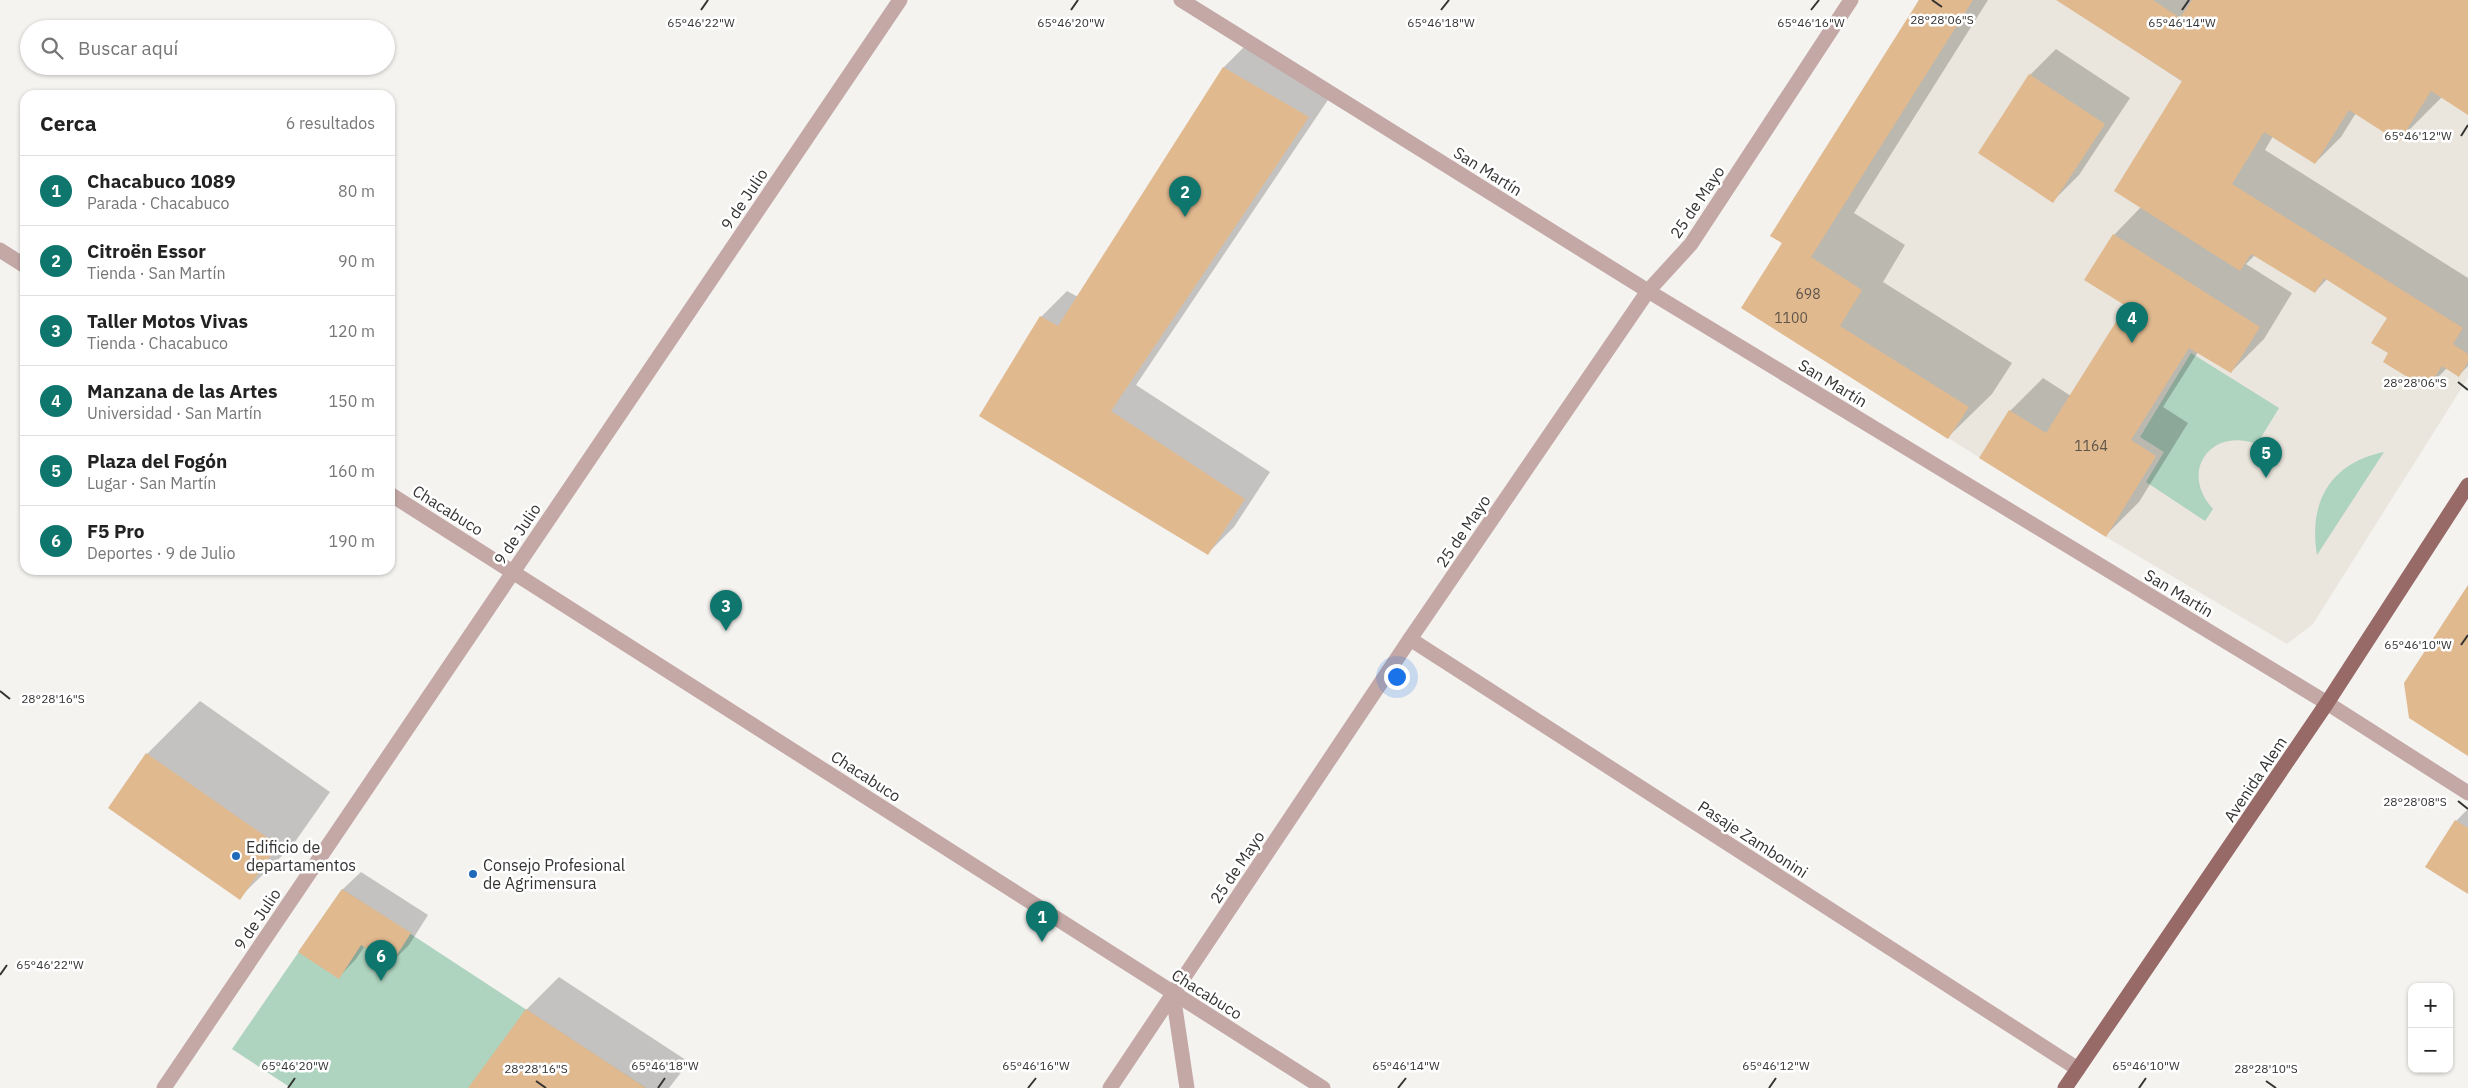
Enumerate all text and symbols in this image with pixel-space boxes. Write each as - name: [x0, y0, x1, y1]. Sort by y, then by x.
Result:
- text: 28°28'06"S: [1910, 12, 1974, 27]
- text: 65°46'22"W: [667, 15, 735, 30]
- text: 65°46'20"W: [1037, 15, 1105, 30]
- text: 65°46'18"W: [1407, 15, 1475, 30]
- text: 65°46'16"W: [1777, 15, 1845, 30]
- text: 65°46'14"W: [2148, 15, 2216, 30]
- search box: [20, 20, 395, 75]
- icon: search: [38, 34, 66, 62]
- text: Buscar aquí: [78, 36, 178, 60]
- text: Cerca: [40, 109, 97, 137]
- text: 6 resultados: [286, 113, 375, 133]
- text: 65°46'12"W: [2384, 128, 2452, 143]
- street label: San Martín: [1450, 142, 1526, 200]
- street label: 25 de Mayo: [1665, 162, 1729, 242]
- street label: 9 de Julio: [716, 164, 772, 234]
- text: Chacabuco 1089: [87, 169, 236, 193]
- pin: 2: [1169, 176, 1201, 217]
- text: 1: [51, 181, 61, 201]
- text: 80 m: [338, 181, 375, 201]
- text: Parada · Chacabuco: [87, 193, 229, 213]
- text: Citroën Essor: [87, 239, 206, 263]
- text: 2: [51, 251, 61, 271]
- text: 90 m: [338, 251, 375, 271]
- text: Tienda · San Martín: [87, 263, 226, 283]
- house number: 698: [1795, 285, 1821, 303]
- pin: 4: [2116, 302, 2148, 343]
- text: Taller Motos Vivas: [87, 309, 248, 333]
- house number: 1100: [1774, 309, 1808, 327]
- text: 3: [51, 321, 61, 341]
- text: 120 m: [328, 321, 375, 341]
- text: Tienda · Chacabuco: [87, 333, 228, 353]
- street label: San Martín: [1795, 355, 1871, 411]
- text: 28°28'06"S: [2383, 375, 2447, 390]
- text: Manzana de las Artes: [87, 379, 278, 403]
- text: 4: [51, 391, 61, 411]
- text: 150 m: [328, 391, 375, 411]
- text: Universidad · San Martín: [87, 403, 262, 423]
- house number: 1164: [2074, 437, 2108, 455]
- pin: 5: [2250, 437, 2282, 478]
- text: Plaza del Fogón: [87, 449, 227, 473]
- text: 5: [51, 461, 61, 481]
- text: 160 m: [328, 461, 375, 481]
- text: Lugar · San Martín: [87, 473, 216, 493]
- street label: Chacabuco: [409, 480, 487, 540]
- street label: 25 de Mayo: [1431, 491, 1495, 571]
- street label: 9 de Julio: [489, 499, 545, 569]
- text: F5 Pro: [87, 519, 145, 543]
- text: 6: [51, 531, 61, 551]
- text: 190 m: [328, 531, 375, 551]
- text: Deportes · 9 de Julio: [87, 543, 235, 563]
- street label: San Martín: [2141, 565, 2217, 621]
- pin: 3: [710, 590, 742, 631]
- text: 65°46'10"W: [2384, 637, 2452, 652]
- your location: [1384, 664, 1410, 690]
- text: 28°28'16"S: [21, 691, 85, 706]
- street label: Avenida Alem: [2219, 733, 2291, 825]
- street label: Chacabuco: [827, 746, 905, 806]
- text: 28°28'08"S: [2383, 794, 2447, 809]
- street label: Pasaje Zambonini: [1694, 796, 1812, 882]
- street label: 25 de Mayo: [1205, 827, 1269, 907]
- place label: Edificio de departamentos: [246, 837, 356, 875]
- marker: Edificio de departamentos: [230, 850, 242, 862]
- place label: Consejo Profesional de Agrimensura: [483, 855, 625, 893]
- marker: Consejo Profesional de Agrimensura: [467, 868, 479, 880]
- street label: 9 de Julio: [229, 884, 285, 954]
- pin: 1: [1026, 901, 1058, 942]
- pin: 6: [365, 940, 397, 981]
- text: 65°46'22"W: [16, 957, 84, 972]
- street label: Chacabuco: [1168, 964, 1246, 1024]
- map controls: [2408, 983, 2453, 1073]
- button: +: [2408, 983, 2453, 1028]
- button: −: [2408, 1028, 2453, 1073]
- text: 65°46'20"W: [261, 1058, 329, 1073]
- text: 65°46'18"W: [631, 1058, 699, 1073]
- text: 65°46'16"W: [1002, 1058, 1070, 1073]
- text: 65°46'14"W: [1372, 1058, 1440, 1073]
- text: 65°46'12"W: [1742, 1058, 1810, 1073]
- text: 65°46'10"W: [2112, 1058, 2180, 1073]
- text: 28°28'16"S: [504, 1061, 568, 1076]
- text: 28°28'10"S: [2234, 1061, 2298, 1076]

